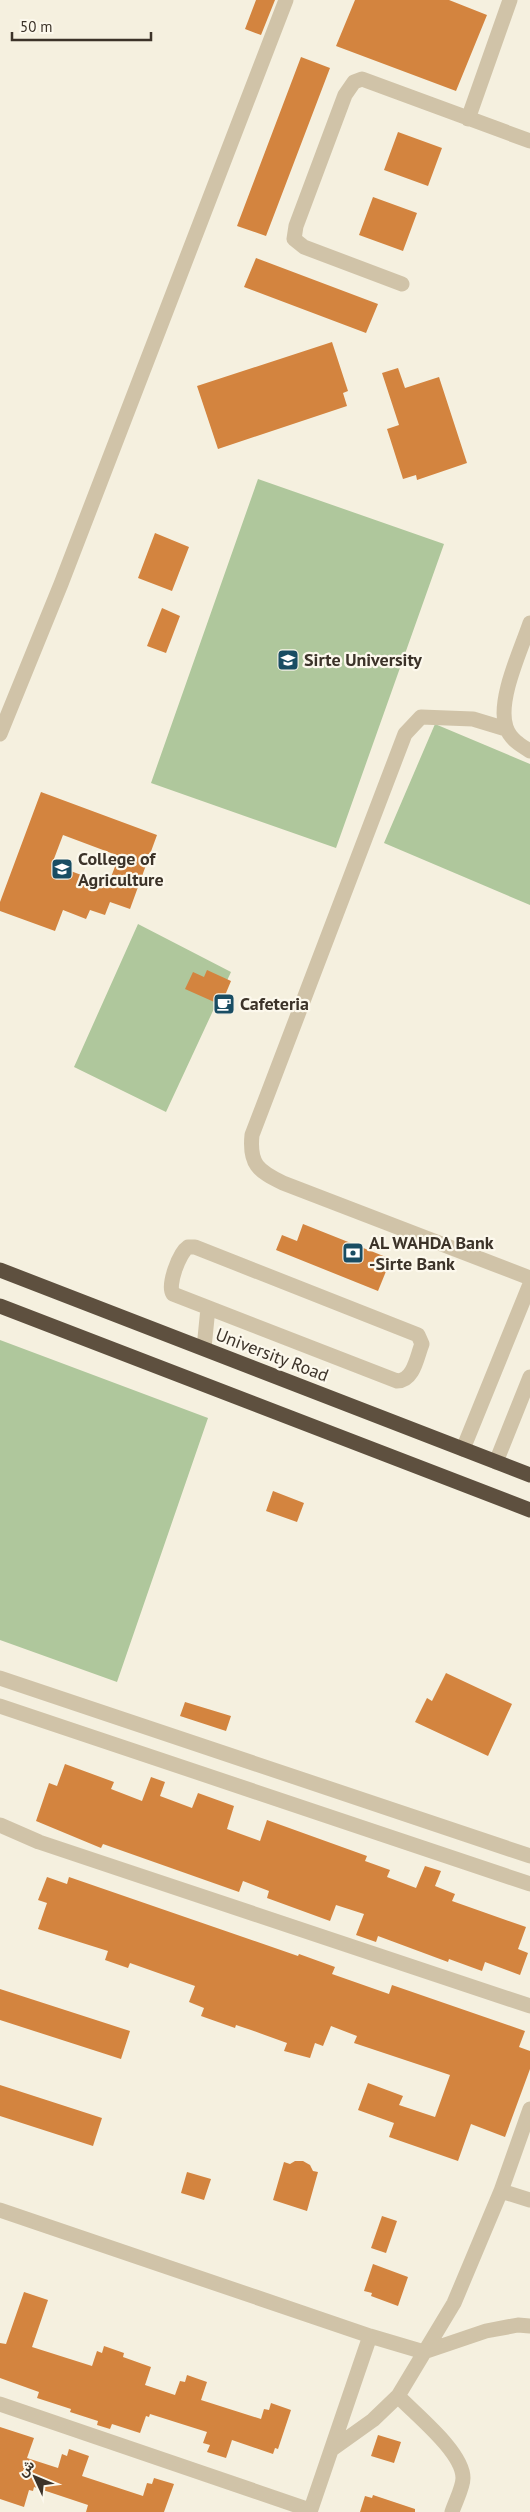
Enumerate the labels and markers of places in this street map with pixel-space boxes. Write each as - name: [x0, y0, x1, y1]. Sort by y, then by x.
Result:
- school or university icon: Sirte University: [276, 648, 300, 672]
- place label: Sirte University: [304, 648, 422, 671]
- place label: College of Agriculture: [78, 847, 164, 891]
- school or university icon: College of Agriculture: [50, 857, 74, 881]
- cafe icon: Cafeteria: [212, 992, 236, 1016]
- place label: Cafeteria: [240, 992, 309, 1015]
- place label: AL WAHDA Bank -Sirte Bank: [369, 1231, 494, 1275]
- bank icon: AL WAHDA Bank -Sirte Bank: [341, 1241, 365, 1265]

